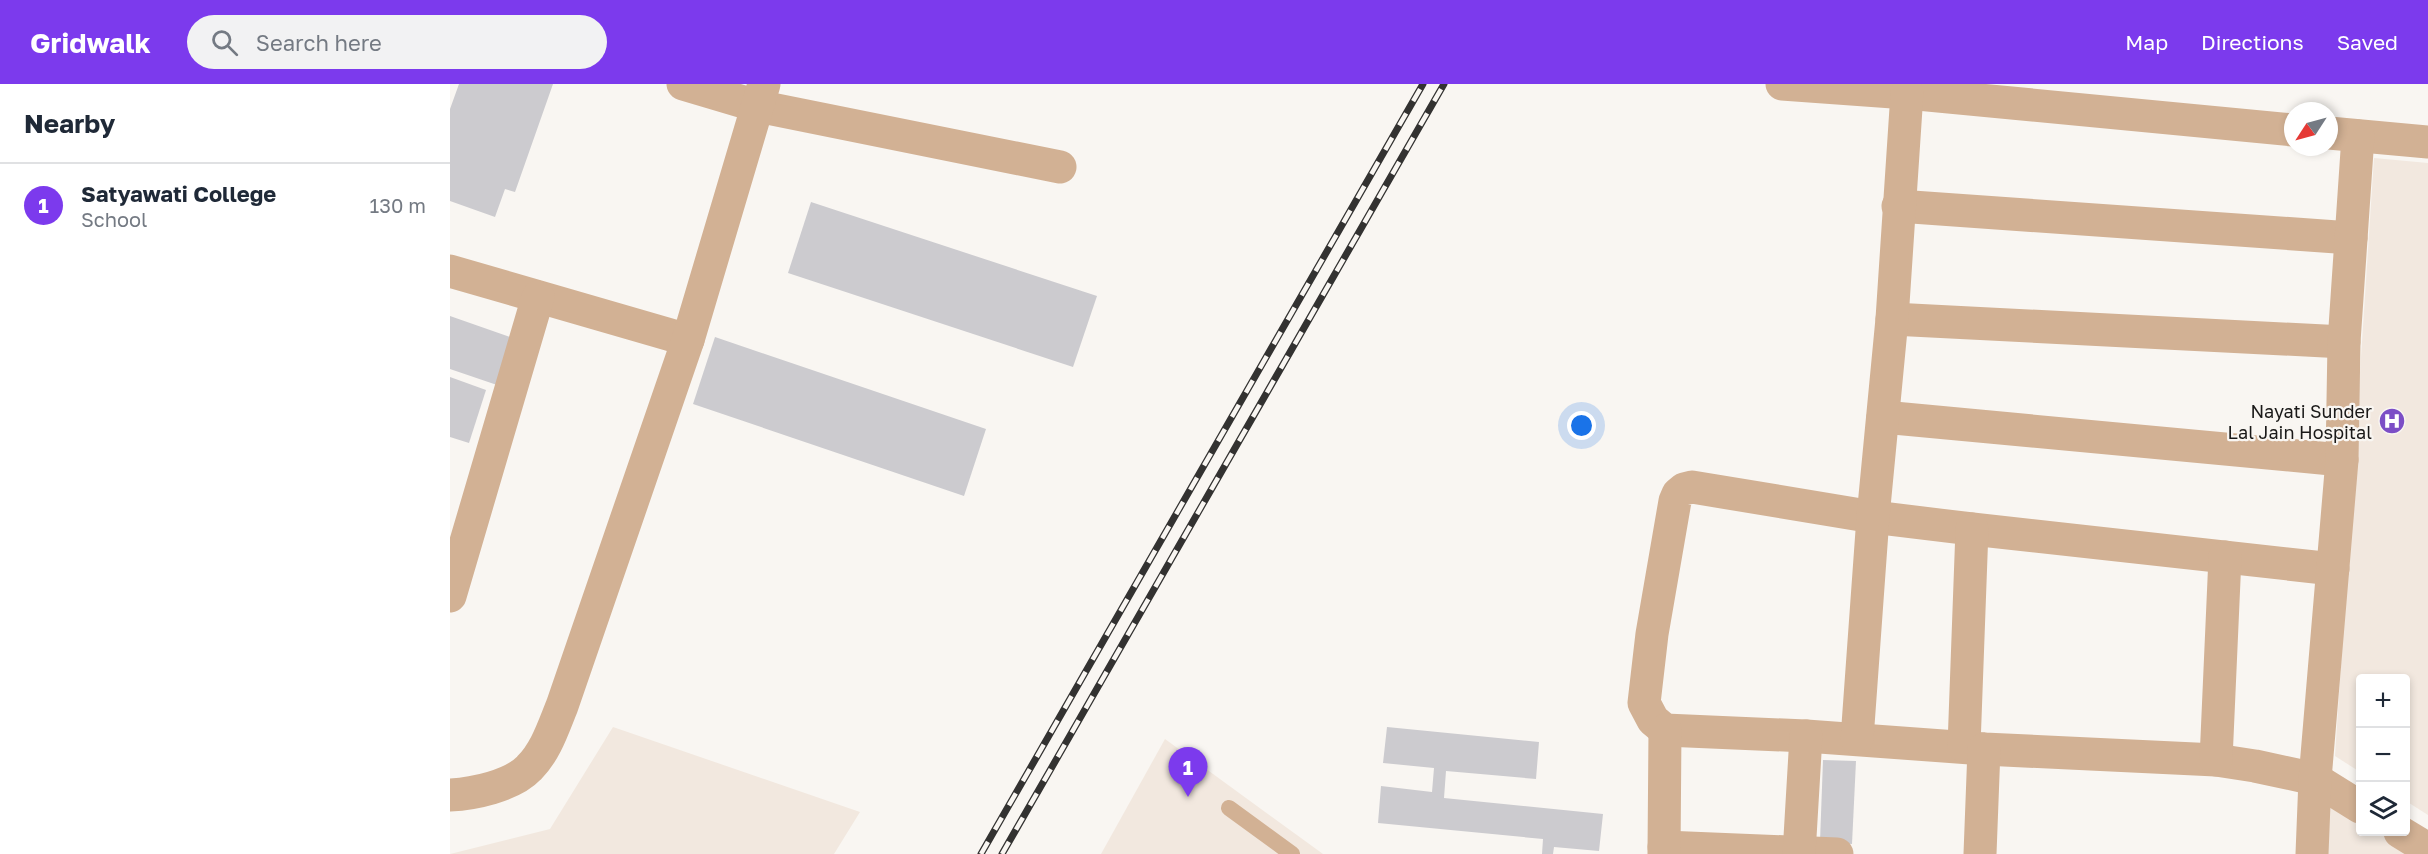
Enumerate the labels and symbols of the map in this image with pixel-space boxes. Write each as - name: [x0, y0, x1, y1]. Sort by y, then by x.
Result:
- north arrow: [2284, 102, 2338, 156]
- place label: Nayati Sunder Lal Jain Hospital: [2228, 400, 2372, 443]
- hospital icon: Nayati Sunder Lal Jain Hospital: [2377, 406, 2407, 436]
- your location: [1567, 411, 1596, 440]
- pin: 1: [1168, 748, 1208, 797]

